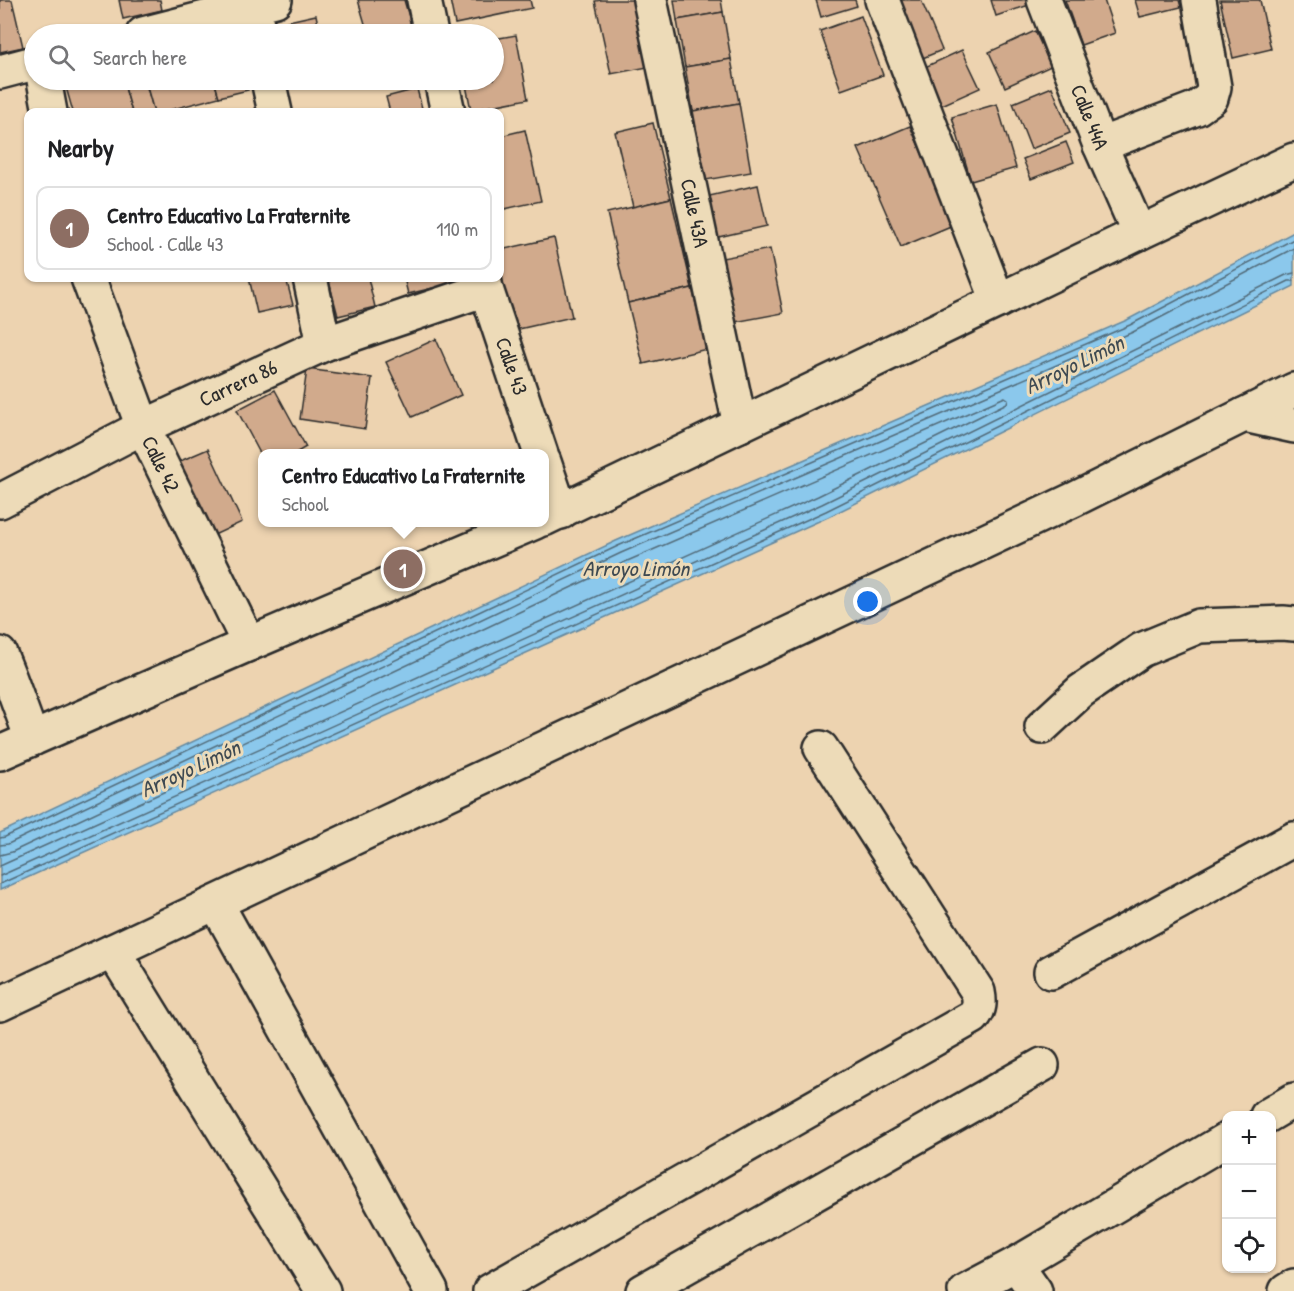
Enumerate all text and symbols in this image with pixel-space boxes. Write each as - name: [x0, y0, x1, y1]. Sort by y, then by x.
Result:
- search box: [24, 24, 504, 90]
- icon: search: [45, 41, 78, 74]
- text: Search here: [93, 42, 187, 72]
- street label: Calle 44A: [1064, 80, 1116, 154]
- text: Nearby: [48, 130, 114, 165]
- street label: Calle 43A: [674, 176, 716, 250]
- text: Centro Educativo La Fraternite: [107, 200, 350, 230]
- text: 1: [66, 215, 73, 242]
- text: 110 m: [436, 215, 478, 242]
- text: School · Calle 43: [107, 230, 223, 257]
- water label: Arroyo Limón: [1019, 326, 1130, 401]
- street label: Calle 43: [489, 333, 535, 399]
- street label: Carrera 86: [194, 352, 282, 414]
- street label: Calle 42: [135, 431, 187, 497]
- popup: [258, 449, 549, 527]
- text: Centro Educativo La Fraternite: [282, 460, 525, 490]
- text: School: [282, 490, 329, 517]
- pin: 1: [384, 546, 422, 592]
- water label: Arroyo Limón: [583, 553, 691, 583]
- your location: [853, 587, 882, 616]
- water label: Arroyo Limón: [135, 731, 247, 804]
- map controls: [1222, 1111, 1276, 1273]
- button: +: [1222, 1111, 1276, 1165]
- button: −: [1222, 1165, 1276, 1219]
- button: locate: [1222, 1219, 1276, 1273]

